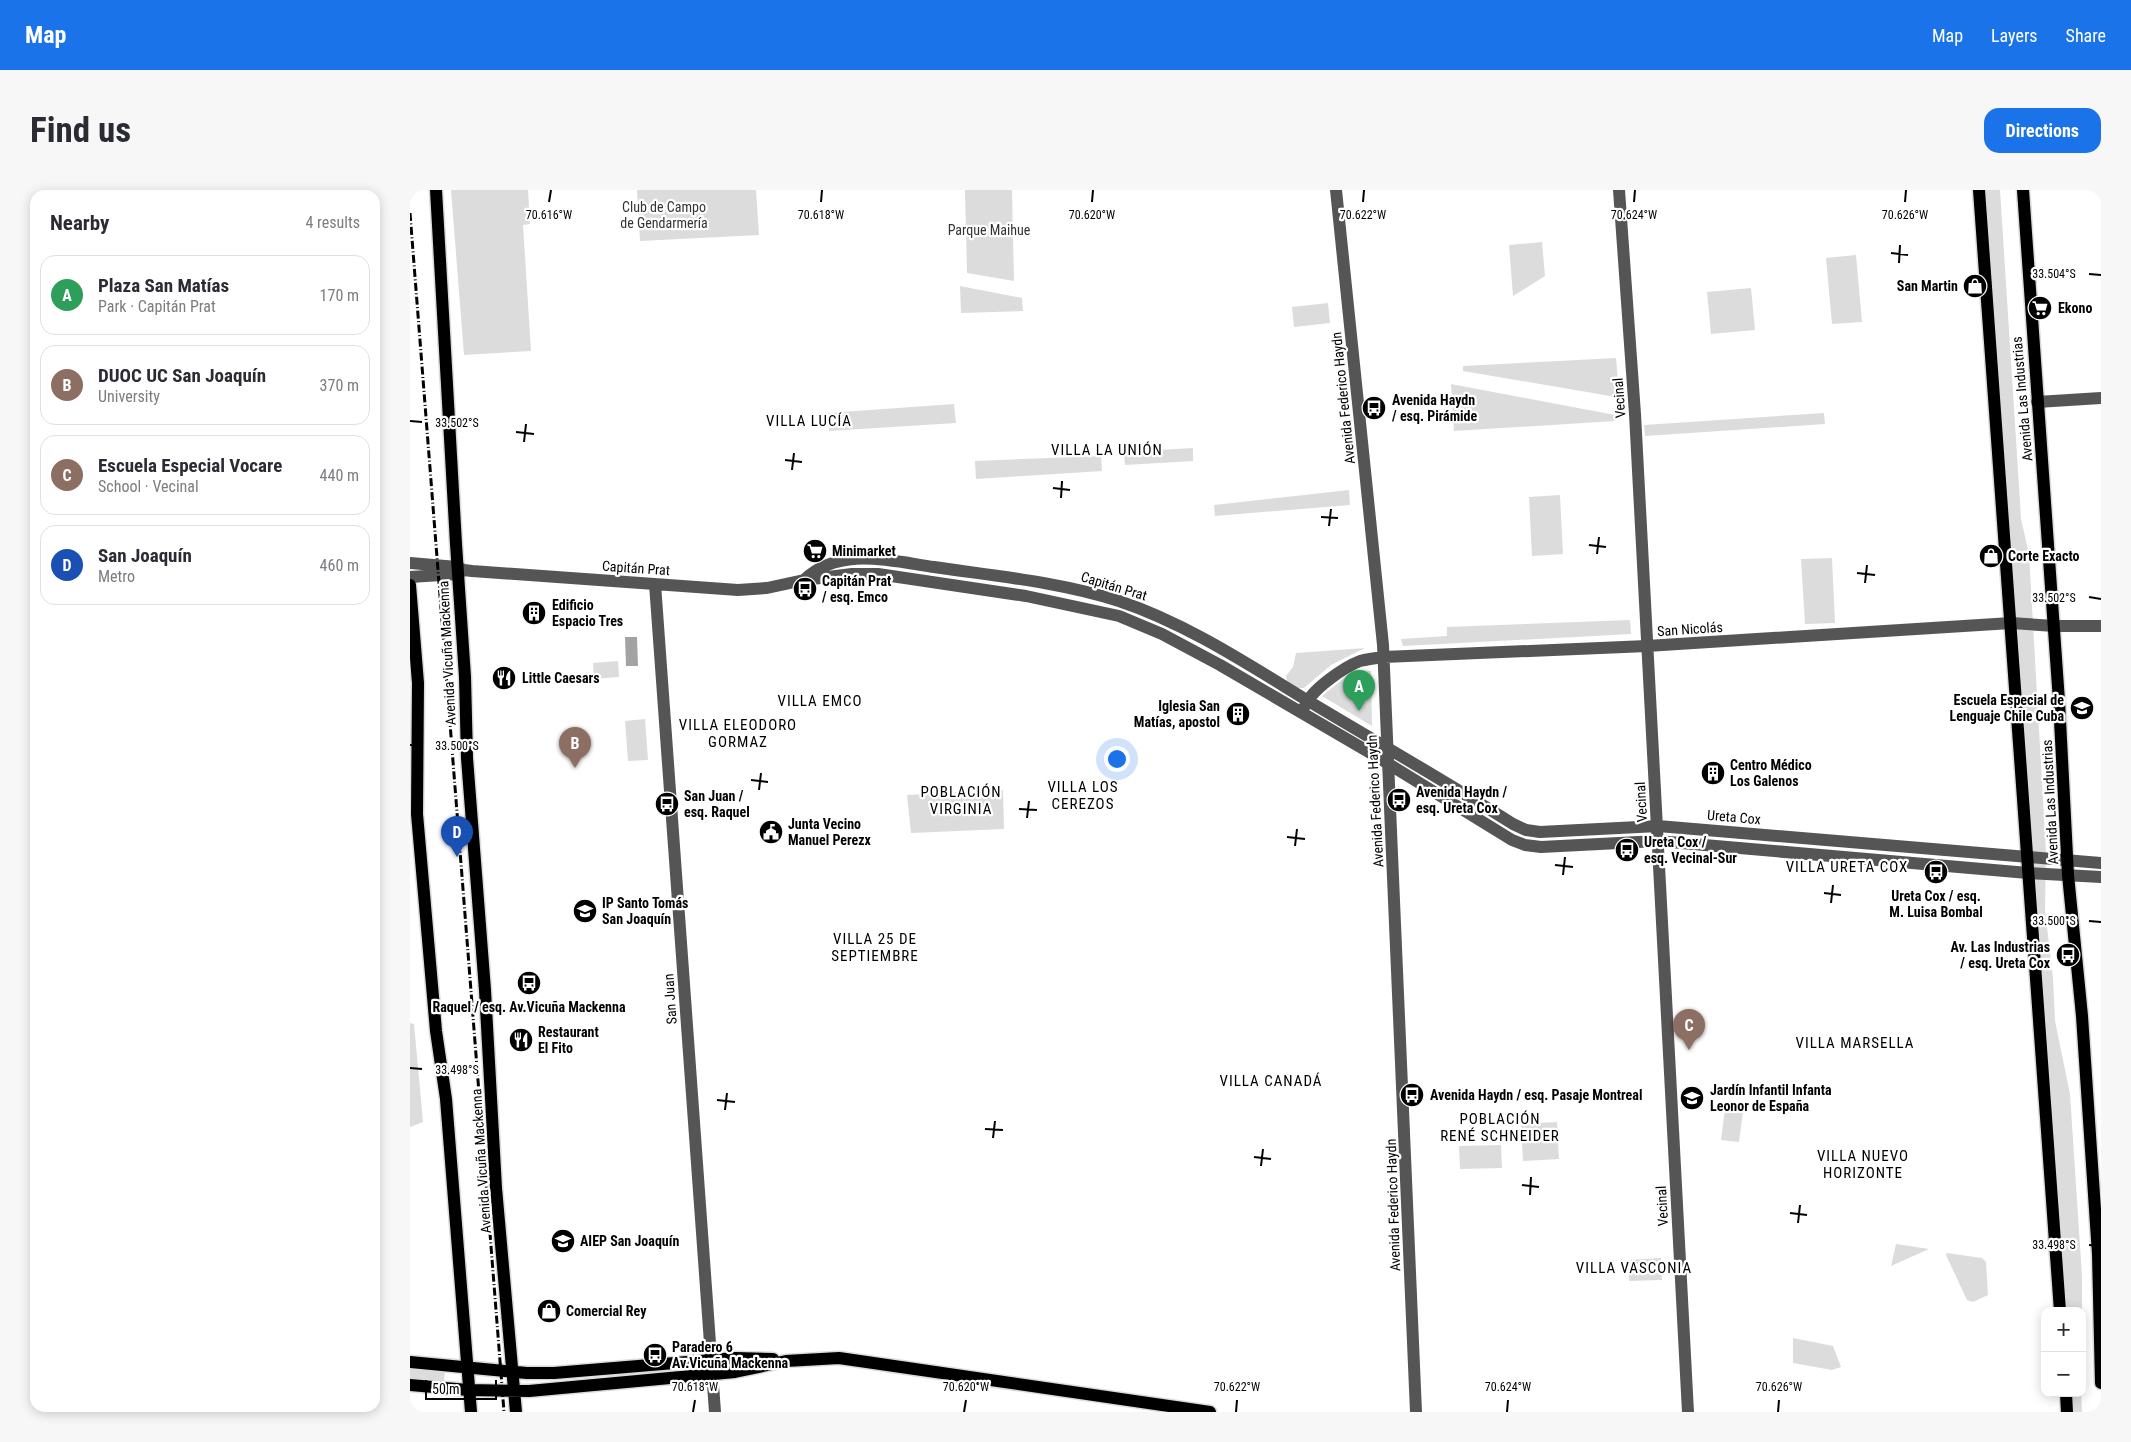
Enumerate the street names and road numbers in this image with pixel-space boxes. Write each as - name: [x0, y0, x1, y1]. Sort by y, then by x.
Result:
- street label: Avenida Federico Haydn: [1328, 331, 1358, 465]
- street label: Avenida Las Industrias: [2009, 336, 2035, 462]
- street label: Vecinal: [1610, 377, 1628, 419]
- street label: Capitán Prat: [601, 558, 671, 578]
- street label: Capitán Prat: [1079, 568, 1149, 604]
- street label: Avenida Vicuña Mackenna: [435, 580, 459, 726]
- street label: San Nicolás: [1657, 619, 1723, 639]
- street label: Avenida Federico Haydn: [1364, 734, 1386, 868]
- street label: Avenida Las Industrias: [2039, 739, 2061, 865]
- street label: Vecinal: [1632, 781, 1650, 823]
- street label: Ureta Cox: [1707, 807, 1761, 827]
- street label: San Juan: [660, 973, 680, 1025]
- street label: Avenida Vicuña Mackenna: [468, 1088, 494, 1234]
- street label: Avenida Federico Haydn: [1383, 1138, 1403, 1272]
- street label: Vecinal: [1653, 1185, 1671, 1227]

